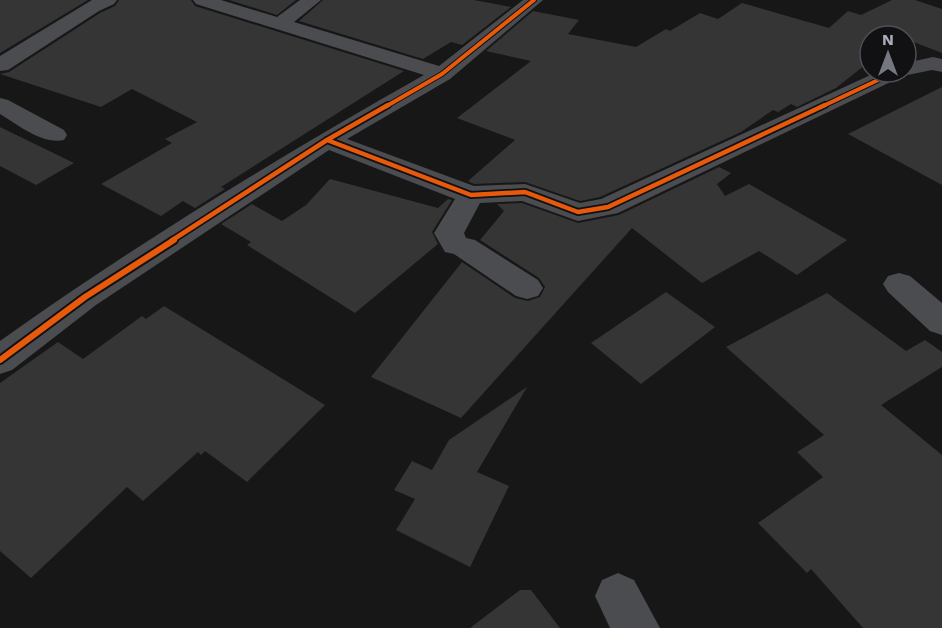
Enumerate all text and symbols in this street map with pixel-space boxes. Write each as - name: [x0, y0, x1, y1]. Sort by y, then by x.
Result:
- north arrow: [858, 24, 918, 84]
- text: N: [882, 30, 894, 49]

